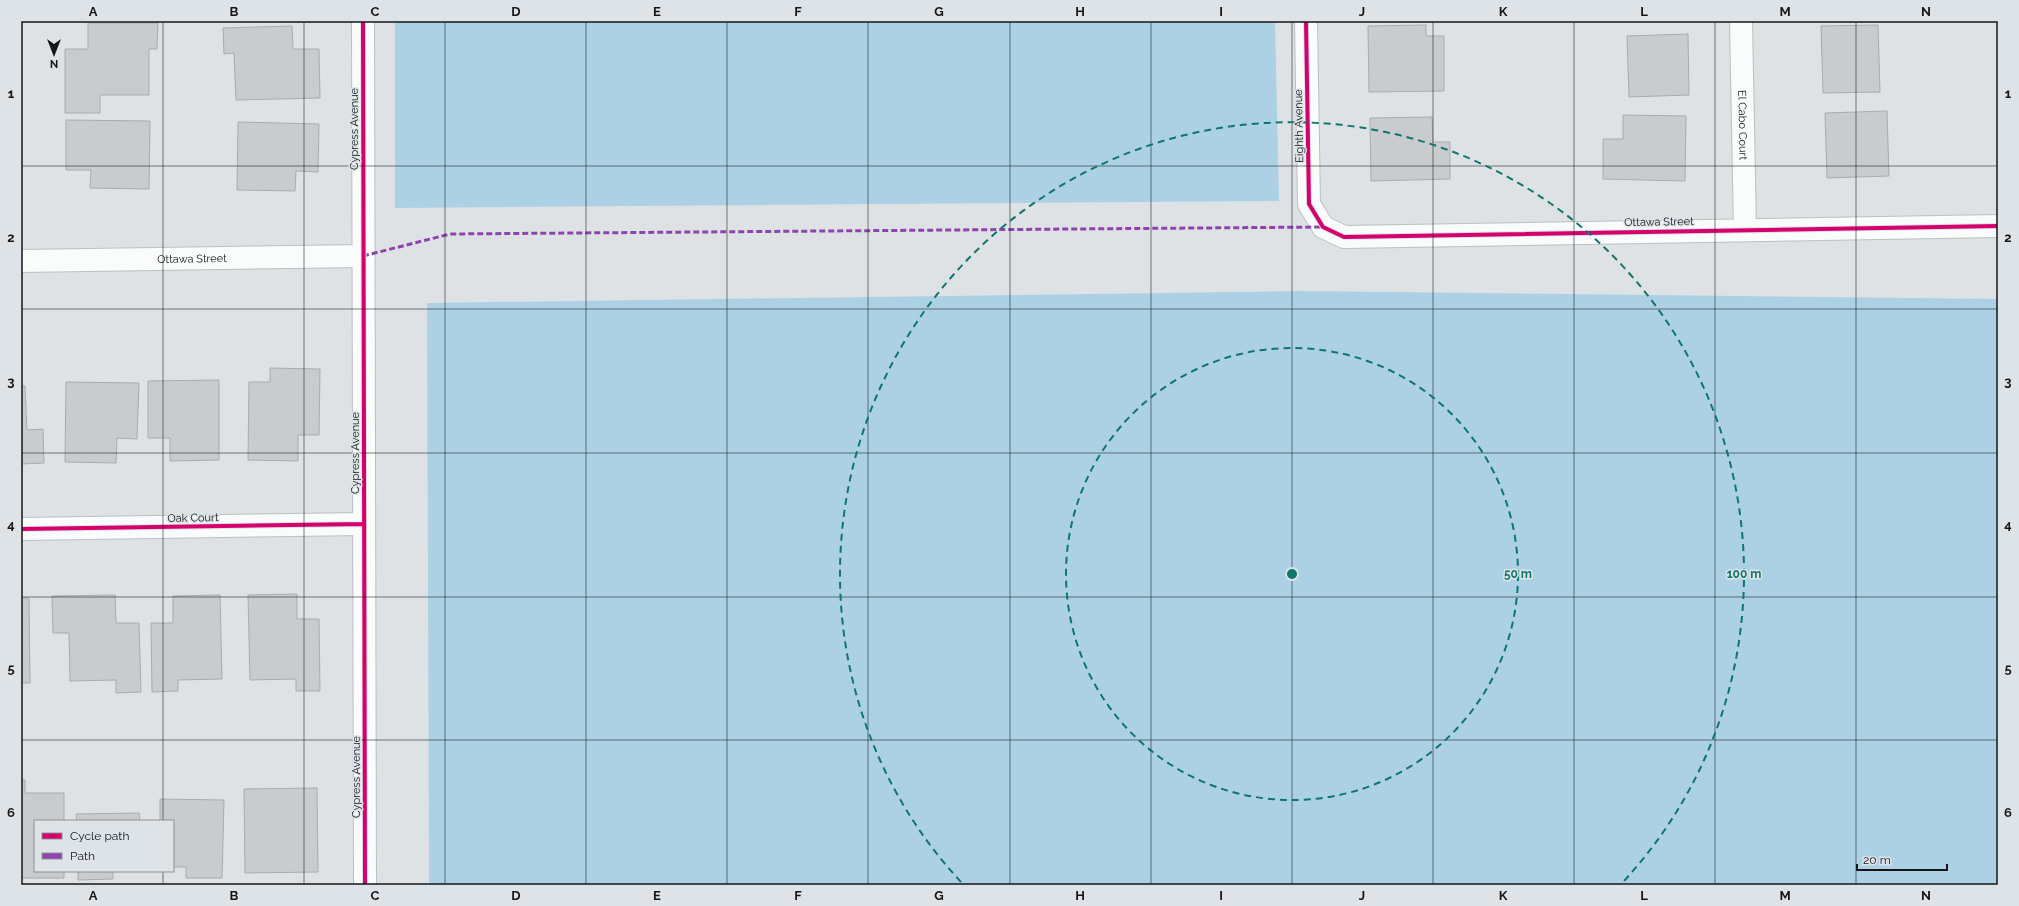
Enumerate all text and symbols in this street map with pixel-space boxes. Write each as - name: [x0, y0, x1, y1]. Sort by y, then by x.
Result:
- text: A: [89, 4, 98, 19]
- text: B: [230, 4, 239, 19]
- text: C: [371, 4, 380, 19]
- text: D: [511, 4, 521, 19]
- text: E: [653, 4, 661, 19]
- text: F: [794, 4, 802, 19]
- text: G: [934, 4, 944, 19]
- text: H: [1075, 4, 1085, 19]
- text: I: [1219, 4, 1223, 19]
- text: J: [1359, 4, 1365, 19]
- text: K: [1499, 4, 1508, 19]
- text: L: [1640, 4, 1648, 19]
- text: M: [1779, 4, 1791, 19]
- text: N: [1921, 4, 1931, 19]
- north arrow: [34, 34, 74, 74]
- text: N: [50, 57, 58, 70]
- text: 1: [8, 86, 15, 101]
- text: 1: [2005, 86, 2012, 101]
- street label: Cypress Avenue: [348, 87, 361, 170]
- street label: Eighth Avenue: [1292, 89, 1306, 163]
- street label: El Cabo Court: [1736, 90, 1750, 160]
- street label: Ottawa Street: [1624, 215, 1694, 229]
- text: 2: [7, 230, 15, 245]
- text: 2: [2004, 230, 2012, 245]
- street label: Ottawa Street: [157, 251, 227, 266]
- text: 3: [7, 374, 15, 389]
- text: 3: [2004, 374, 2012, 389]
- street label: Cypress Avenue: [349, 411, 362, 494]
- street label: Oak Court: [167, 511, 219, 525]
- text: 4: [7, 517, 15, 532]
- text: 4: [2004, 517, 2012, 532]
- centre of rings: [1285, 567, 1299, 581]
- text: 50 m: [1504, 567, 1532, 581]
- text: 100 m: [1727, 567, 1761, 581]
- text: 5: [7, 661, 15, 676]
- text: 5: [2004, 661, 2012, 676]
- street label: Cypress Avenue: [350, 735, 363, 818]
- text: 6: [7, 805, 15, 820]
- text: 6: [2004, 805, 2012, 820]
- legend: [34, 820, 174, 872]
- text: Cycle path: [70, 829, 129, 843]
- scale bar: [1857, 846, 1947, 872]
- text: Path: [70, 849, 95, 863]
- text: 20 m: [1863, 853, 1891, 867]
- text: A: [89, 888, 98, 903]
- text: B: [230, 888, 239, 903]
- text: C: [371, 888, 380, 903]
- text: D: [511, 888, 521, 903]
- text: E: [653, 888, 661, 903]
- text: F: [794, 888, 802, 903]
- text: G: [934, 888, 944, 903]
- text: H: [1075, 888, 1085, 903]
- text: I: [1219, 888, 1223, 903]
- text: J: [1359, 888, 1365, 903]
- text: K: [1499, 888, 1508, 903]
- text: L: [1640, 888, 1648, 903]
- text: M: [1779, 888, 1791, 903]
- text: N: [1921, 888, 1931, 903]

